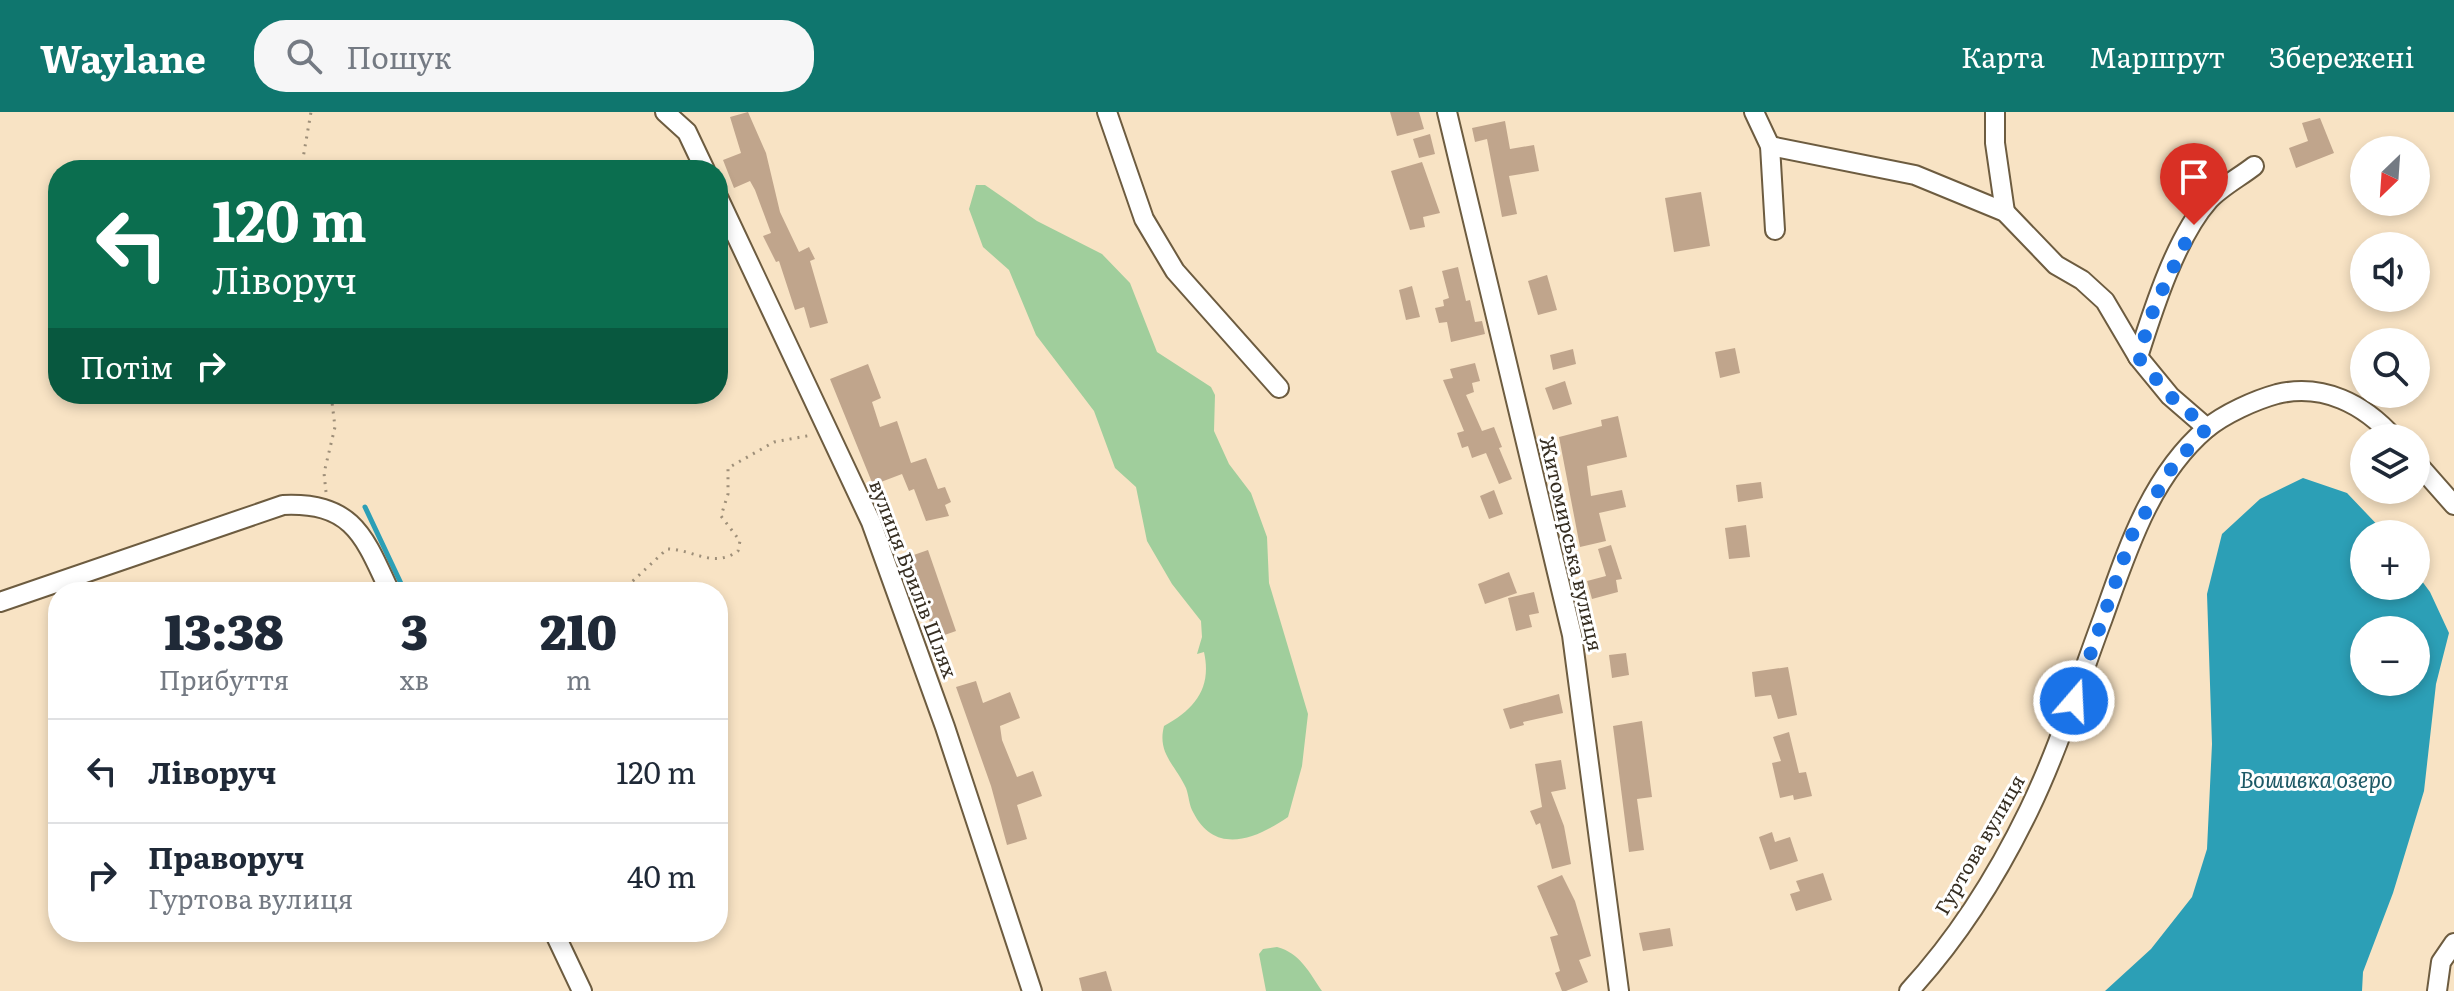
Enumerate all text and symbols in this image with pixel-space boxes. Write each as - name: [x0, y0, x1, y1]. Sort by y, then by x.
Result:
- search box: [254, 20, 814, 92]
- text: Waylane: [40, 28, 206, 85]
- icon: search: [282, 34, 326, 78]
- text: Пошук: [346, 34, 452, 78]
- text: Карта: [1961, 35, 2045, 77]
- text: Маршрут: [2089, 35, 2225, 77]
- text: Збережені: [2269, 35, 2414, 77]
- north arrow: [2350, 136, 2430, 216]
- map controls: [2350, 136, 2430, 696]
- pin: [2160, 143, 2228, 225]
- icon: arrive: [2172, 155, 2216, 199]
- text: 120 m: [212, 176, 367, 259]
- icon: left: [80, 192, 184, 296]
- button: sound: [2350, 232, 2430, 312]
- text: Ліворуч: [212, 252, 357, 305]
- button: search: [2350, 328, 2430, 408]
- text: Потім: [80, 344, 173, 388]
- icon: right: [189, 344, 233, 388]
- button: layers: [2350, 424, 2430, 504]
- street label: Житомирська вулиця: [1534, 433, 1612, 654]
- street label: вулиця Брилів Шлях: [863, 475, 967, 682]
- button: +: [2350, 520, 2430, 600]
- text: 13:38: [164, 594, 284, 665]
- text: 3: [401, 594, 428, 665]
- text: 210: [540, 594, 617, 665]
- button: −: [2350, 616, 2430, 696]
- text: Прибуття: [159, 659, 289, 698]
- text: хв: [400, 659, 429, 698]
- text: m: [566, 659, 591, 698]
- position arrow: [2032, 659, 2116, 743]
- icon: left: [80, 749, 124, 793]
- text: Ліворуч: [148, 749, 276, 793]
- text: 120 m: [616, 749, 696, 793]
- water label: Вошивка озеро: [2240, 762, 2393, 795]
- street label: Гуртова вулиця: [1926, 768, 2031, 920]
- text: Праворуч: [148, 834, 304, 878]
- icon: right: [80, 853, 124, 897]
- text: 40 m: [627, 853, 696, 897]
- text: Гуртова вулиця: [148, 878, 353, 917]

